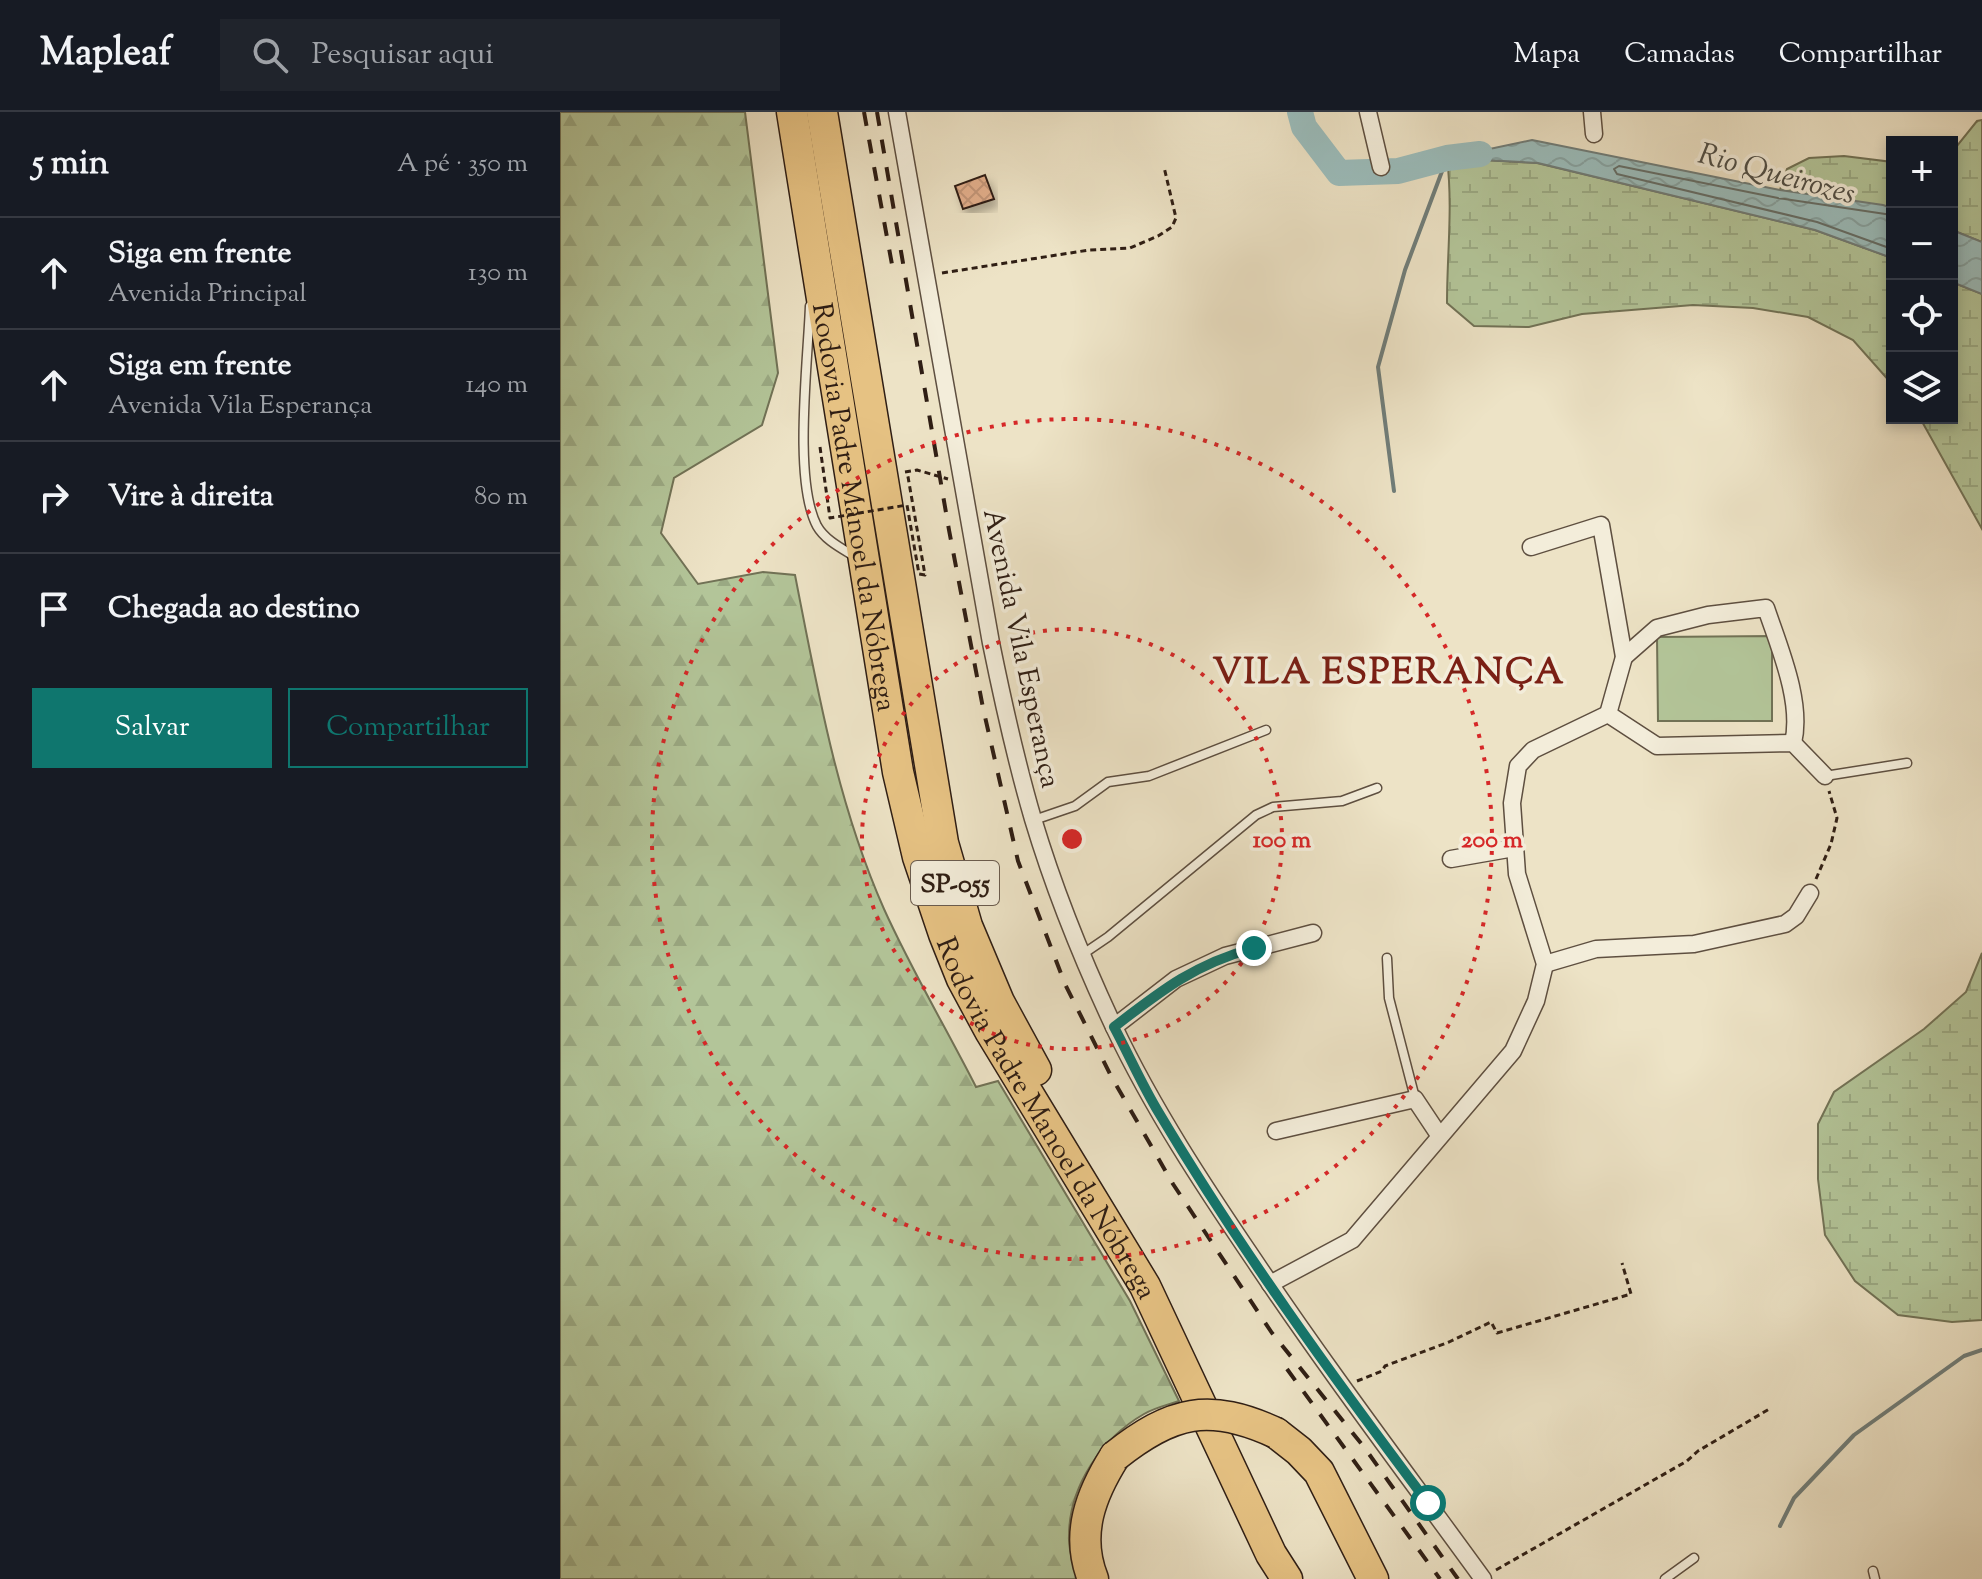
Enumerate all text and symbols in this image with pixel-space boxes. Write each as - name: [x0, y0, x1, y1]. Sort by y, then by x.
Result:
- search box: [220, 19, 780, 91]
- text: Mapleaf: [40, 28, 172, 82]
- icon: search: [248, 33, 292, 77]
- text: Pesquisar aqui: [312, 34, 494, 77]
- text: Mapa: [1513, 35, 1580, 75]
- text: Camadas: [1624, 35, 1735, 75]
- text: Compartilhar: [1779, 35, 1942, 75]
- water label: Rio Queirozes: [1693, 134, 1860, 217]
- map controls: [1886, 136, 1958, 424]
- button: +: [1886, 136, 1958, 208]
- text: 5 min: [32, 140, 109, 189]
- text: A pé · 350 m: [397, 146, 528, 183]
- button: −: [1886, 208, 1958, 280]
- text: Siga em frente: [108, 233, 292, 276]
- icon: ahead: [32, 251, 76, 295]
- text: 130 m: [468, 255, 528, 292]
- text: Avenida Principal: [108, 276, 307, 313]
- button: locate: [1886, 280, 1958, 352]
- street label: Rodovia Padre Manoel da Nóbrega: [800, 300, 905, 715]
- text: Siga em frente: [108, 345, 292, 388]
- button: layers: [1886, 352, 1958, 424]
- icon: ahead: [32, 363, 76, 407]
- text: 140 m: [465, 367, 528, 404]
- text: Avenida Vila Esperança: [108, 388, 372, 425]
- icon: right: [32, 475, 76, 519]
- text: Vire à direita: [108, 476, 274, 519]
- text: 80 m: [474, 479, 528, 516]
- street label: Avenida Vila Esperança: [971, 505, 1069, 792]
- icon: arrive: [32, 587, 76, 631]
- text: Chegada ao destino: [108, 588, 360, 631]
- district label: VILA ESPERANÇA: [1212, 648, 1566, 700]
- button: Salvar: [32, 688, 272, 768]
- button: Compartilhar: [288, 688, 528, 768]
- text: 100 m: [1253, 824, 1311, 858]
- text: 200 m: [1461, 824, 1523, 858]
- centre of rings: [1058, 825, 1086, 853]
- road number: SP-055: [911, 861, 999, 905]
- route end: [1236, 930, 1272, 966]
- street label: Rodovia Padre Manoel da Nóbrega: [924, 932, 1165, 1306]
- route start: [1410, 1485, 1446, 1521]

